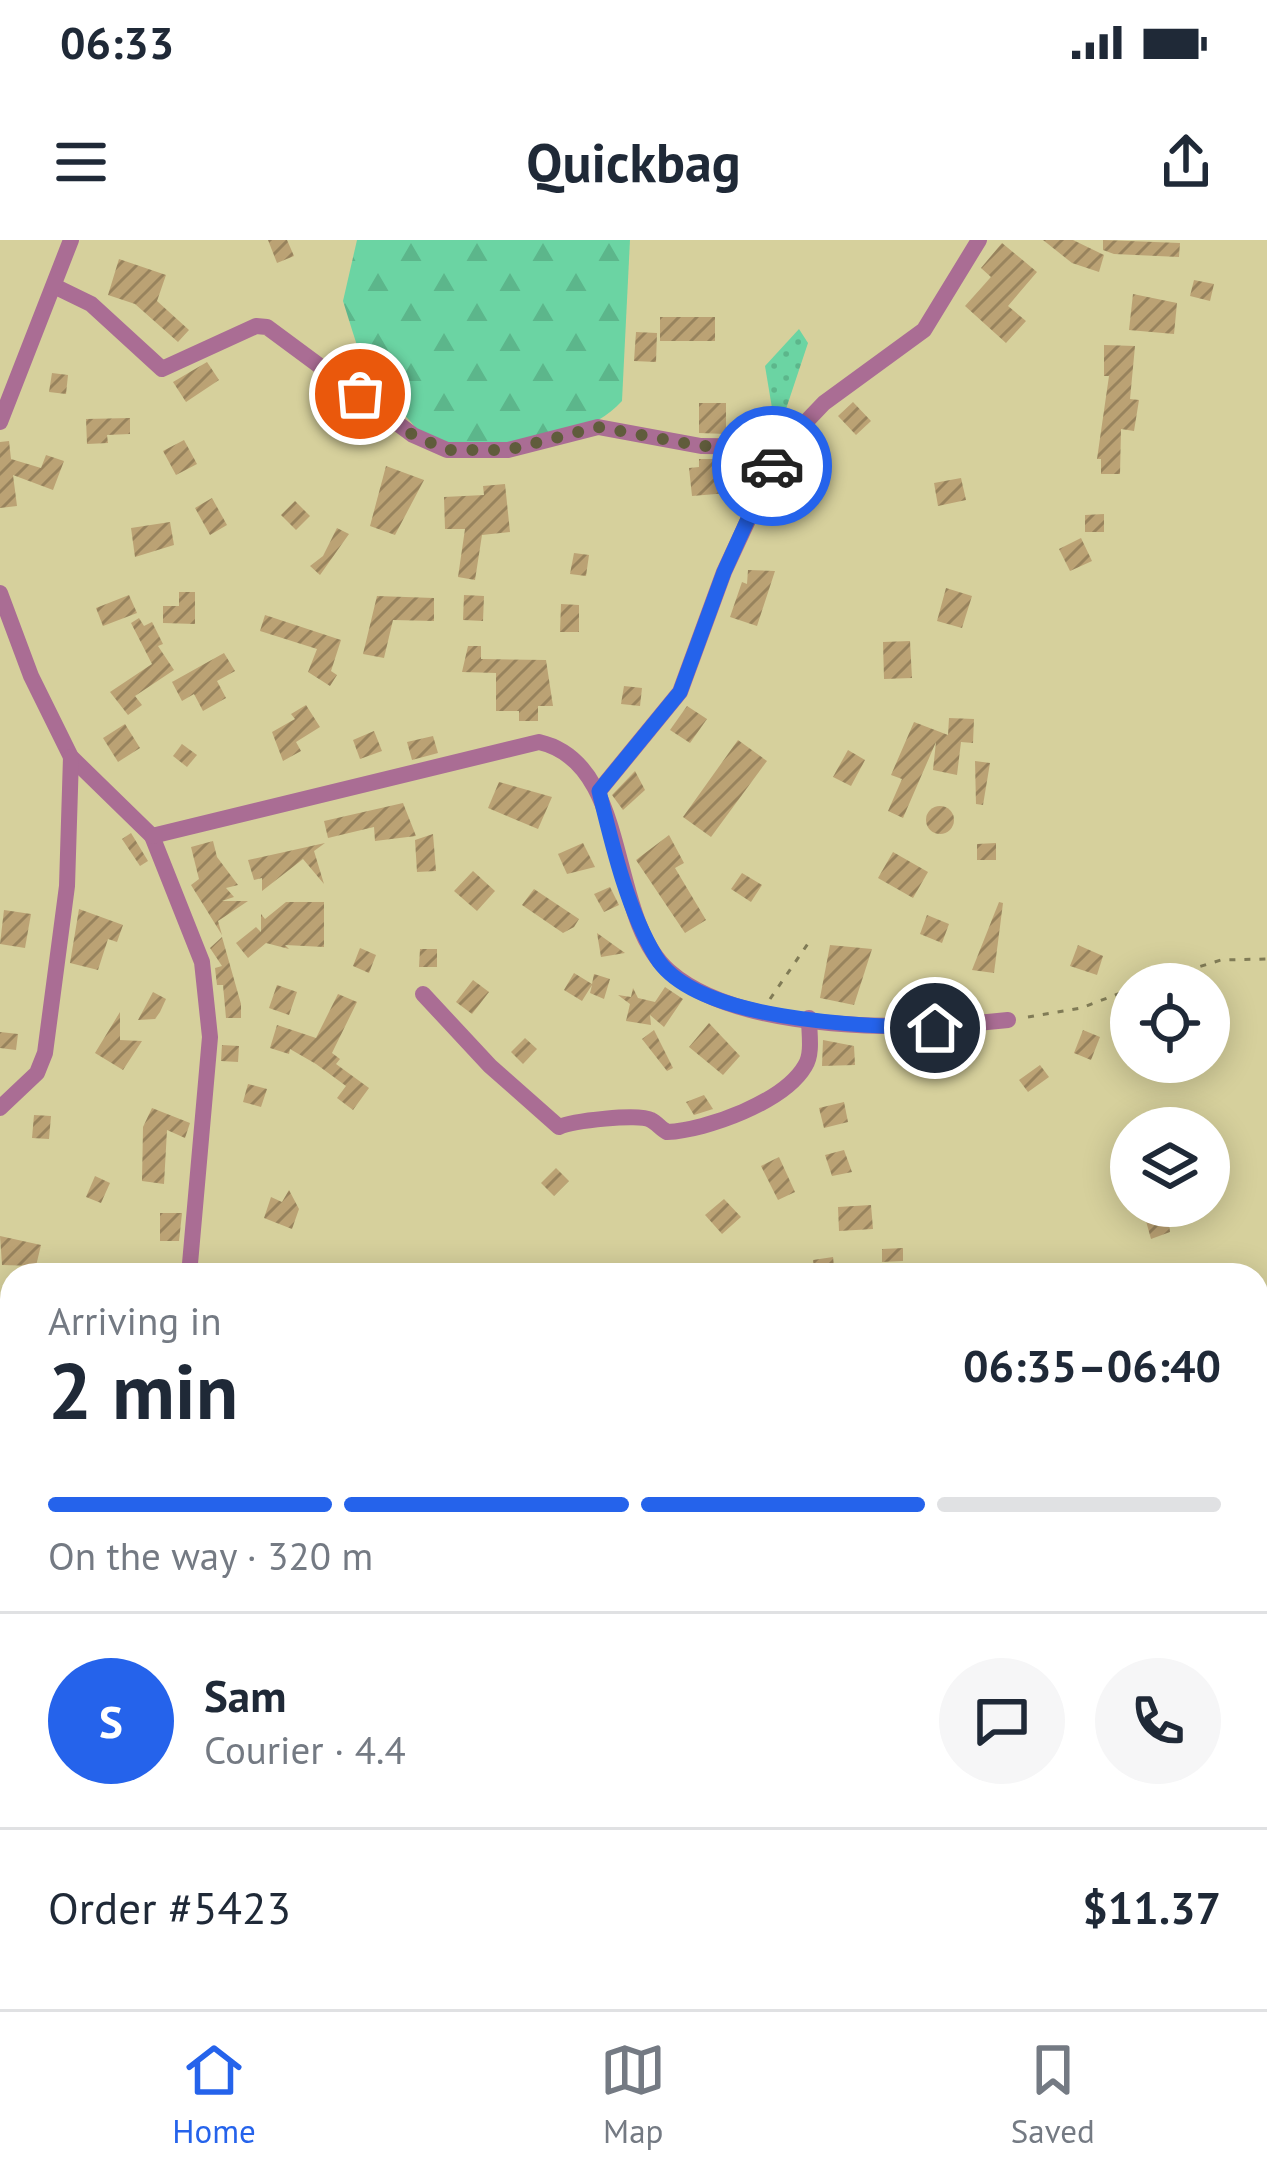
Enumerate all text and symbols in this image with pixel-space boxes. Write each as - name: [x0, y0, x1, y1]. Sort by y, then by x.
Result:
- text: 06:33: [60, 13, 174, 71]
- text: Quickbag: [526, 127, 741, 197]
- icon: menu: [48, 129, 114, 195]
- icon: share: [1153, 129, 1219, 195]
- pin: [309, 343, 411, 445]
- icon: bag: [327, 361, 393, 427]
- courier: [712, 406, 832, 526]
- icon: car: [739, 433, 805, 499]
- map controls: [1110, 963, 1230, 1227]
- button: locate: [1110, 963, 1230, 1083]
- pin: [884, 977, 986, 1079]
- icon: home: [902, 995, 968, 1061]
- button: layers: [1110, 1107, 1230, 1227]
- text: Arriving in: [48, 1295, 222, 1346]
- text: 06:35–06:40: [963, 1336, 1221, 1394]
- text: 2 min: [48, 1340, 238, 1441]
- text: On the way · 320 m: [48, 1530, 373, 1581]
- button: chat: [939, 1658, 1065, 1784]
- button: phone: [1095, 1658, 1221, 1784]
- text: Sam: [204, 1666, 286, 1724]
- text: S: [99, 1692, 123, 1750]
- text: Courier · 4.4: [204, 1724, 406, 1775]
- text: Order #5423: [48, 1878, 291, 1936]
- text: $11.37: [1082, 1878, 1221, 1936]
- tab: Home: [172, 2037, 256, 2152]
- tab: Map: [600, 2037, 666, 2152]
- tab: Saved: [1011, 2037, 1095, 2152]

